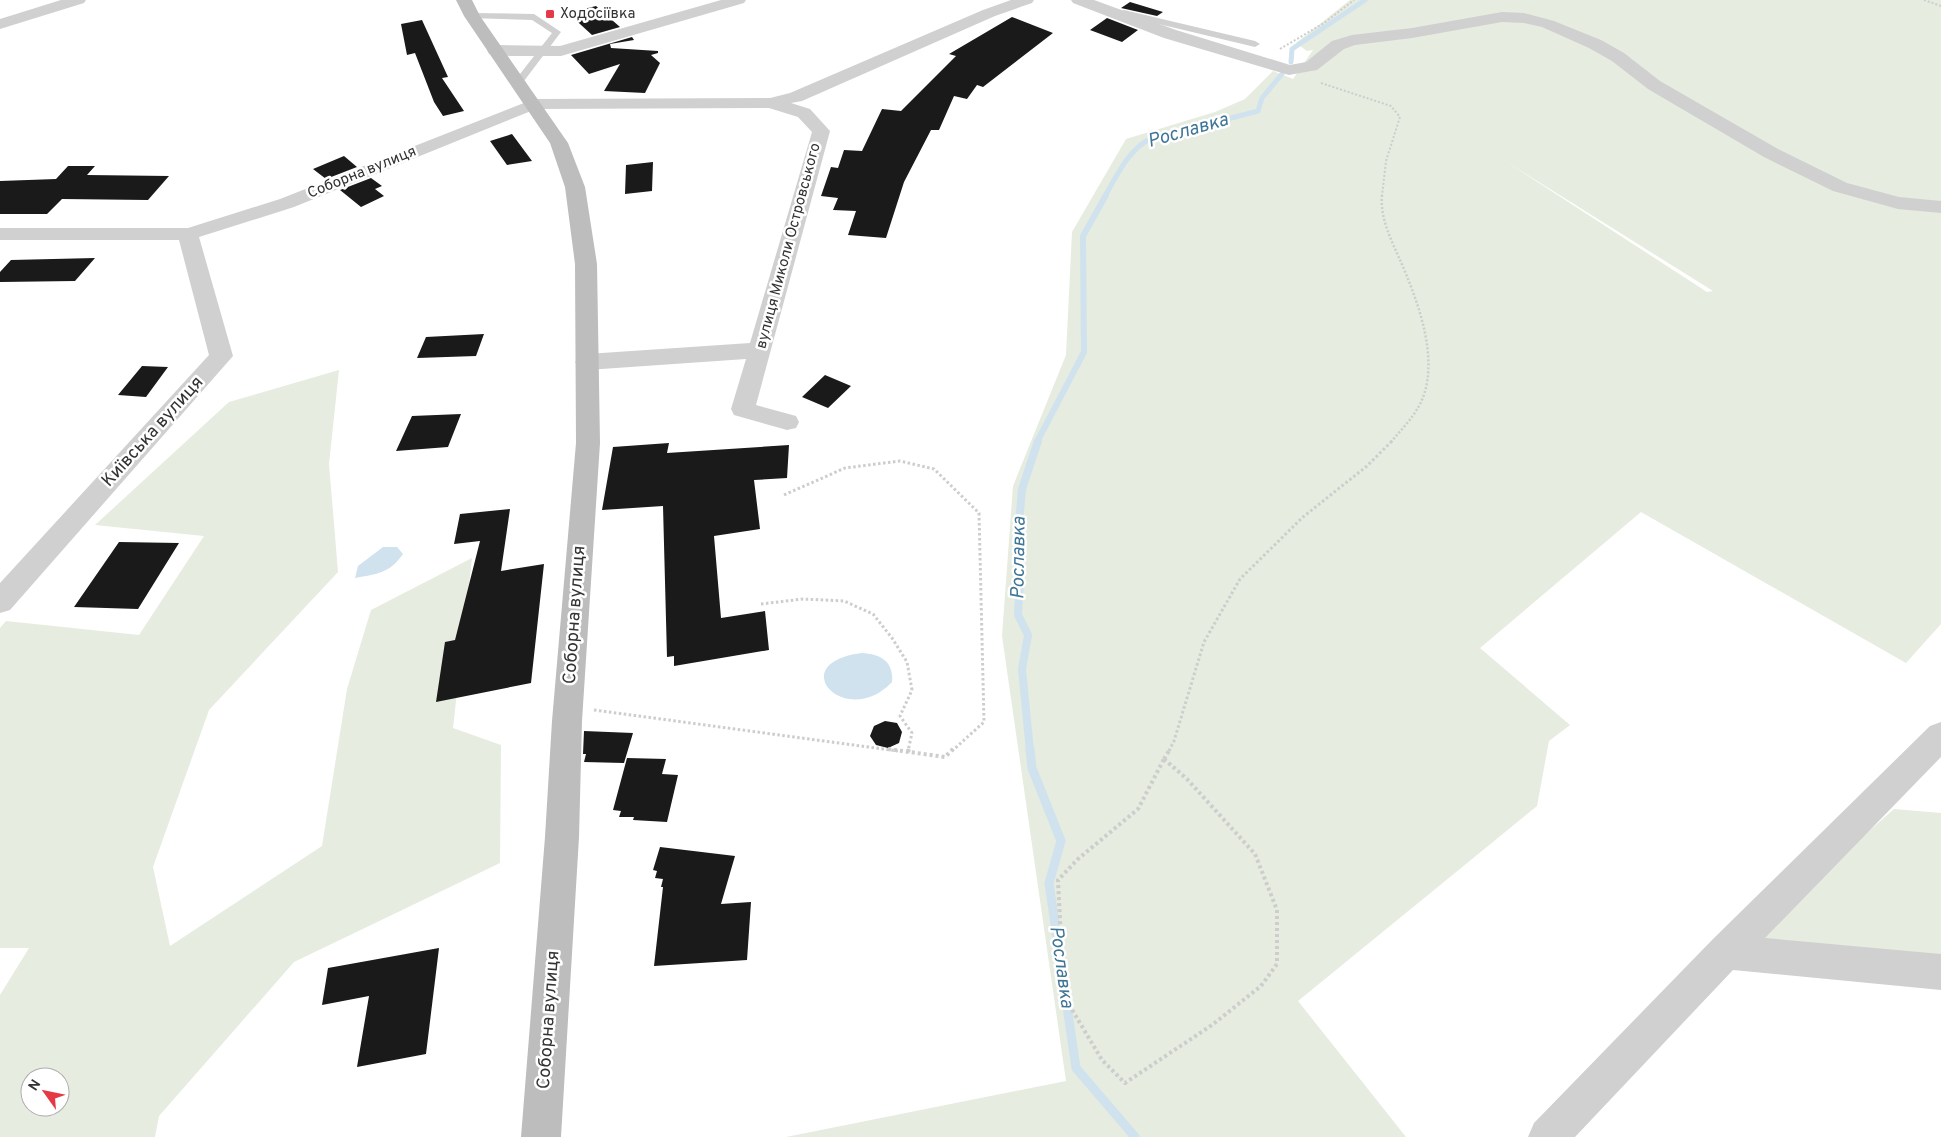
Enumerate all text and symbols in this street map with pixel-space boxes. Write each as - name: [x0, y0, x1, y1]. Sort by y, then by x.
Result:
- place label: Ходосіївка: [560, 5, 635, 24]
- marker: Ходосіївка: [544, 8, 556, 20]
- water label: Рославка: [1145, 108, 1231, 154]
- street label: вулиця Миколи Островського: [752, 141, 826, 351]
- street label: Соборна вулиця: [305, 143, 419, 203]
- street label: Київська вулиця: [97, 372, 209, 492]
- water label: Рославка: [1006, 516, 1032, 600]
- street label: Соборна вулиця: [559, 545, 591, 685]
- water label: Рославка: [1043, 924, 1079, 1010]
- street label: Соборна вулиця: [533, 950, 565, 1090]
- north arrow: [20, 1067, 70, 1117]
- text: N: [25, 1077, 45, 1095]

